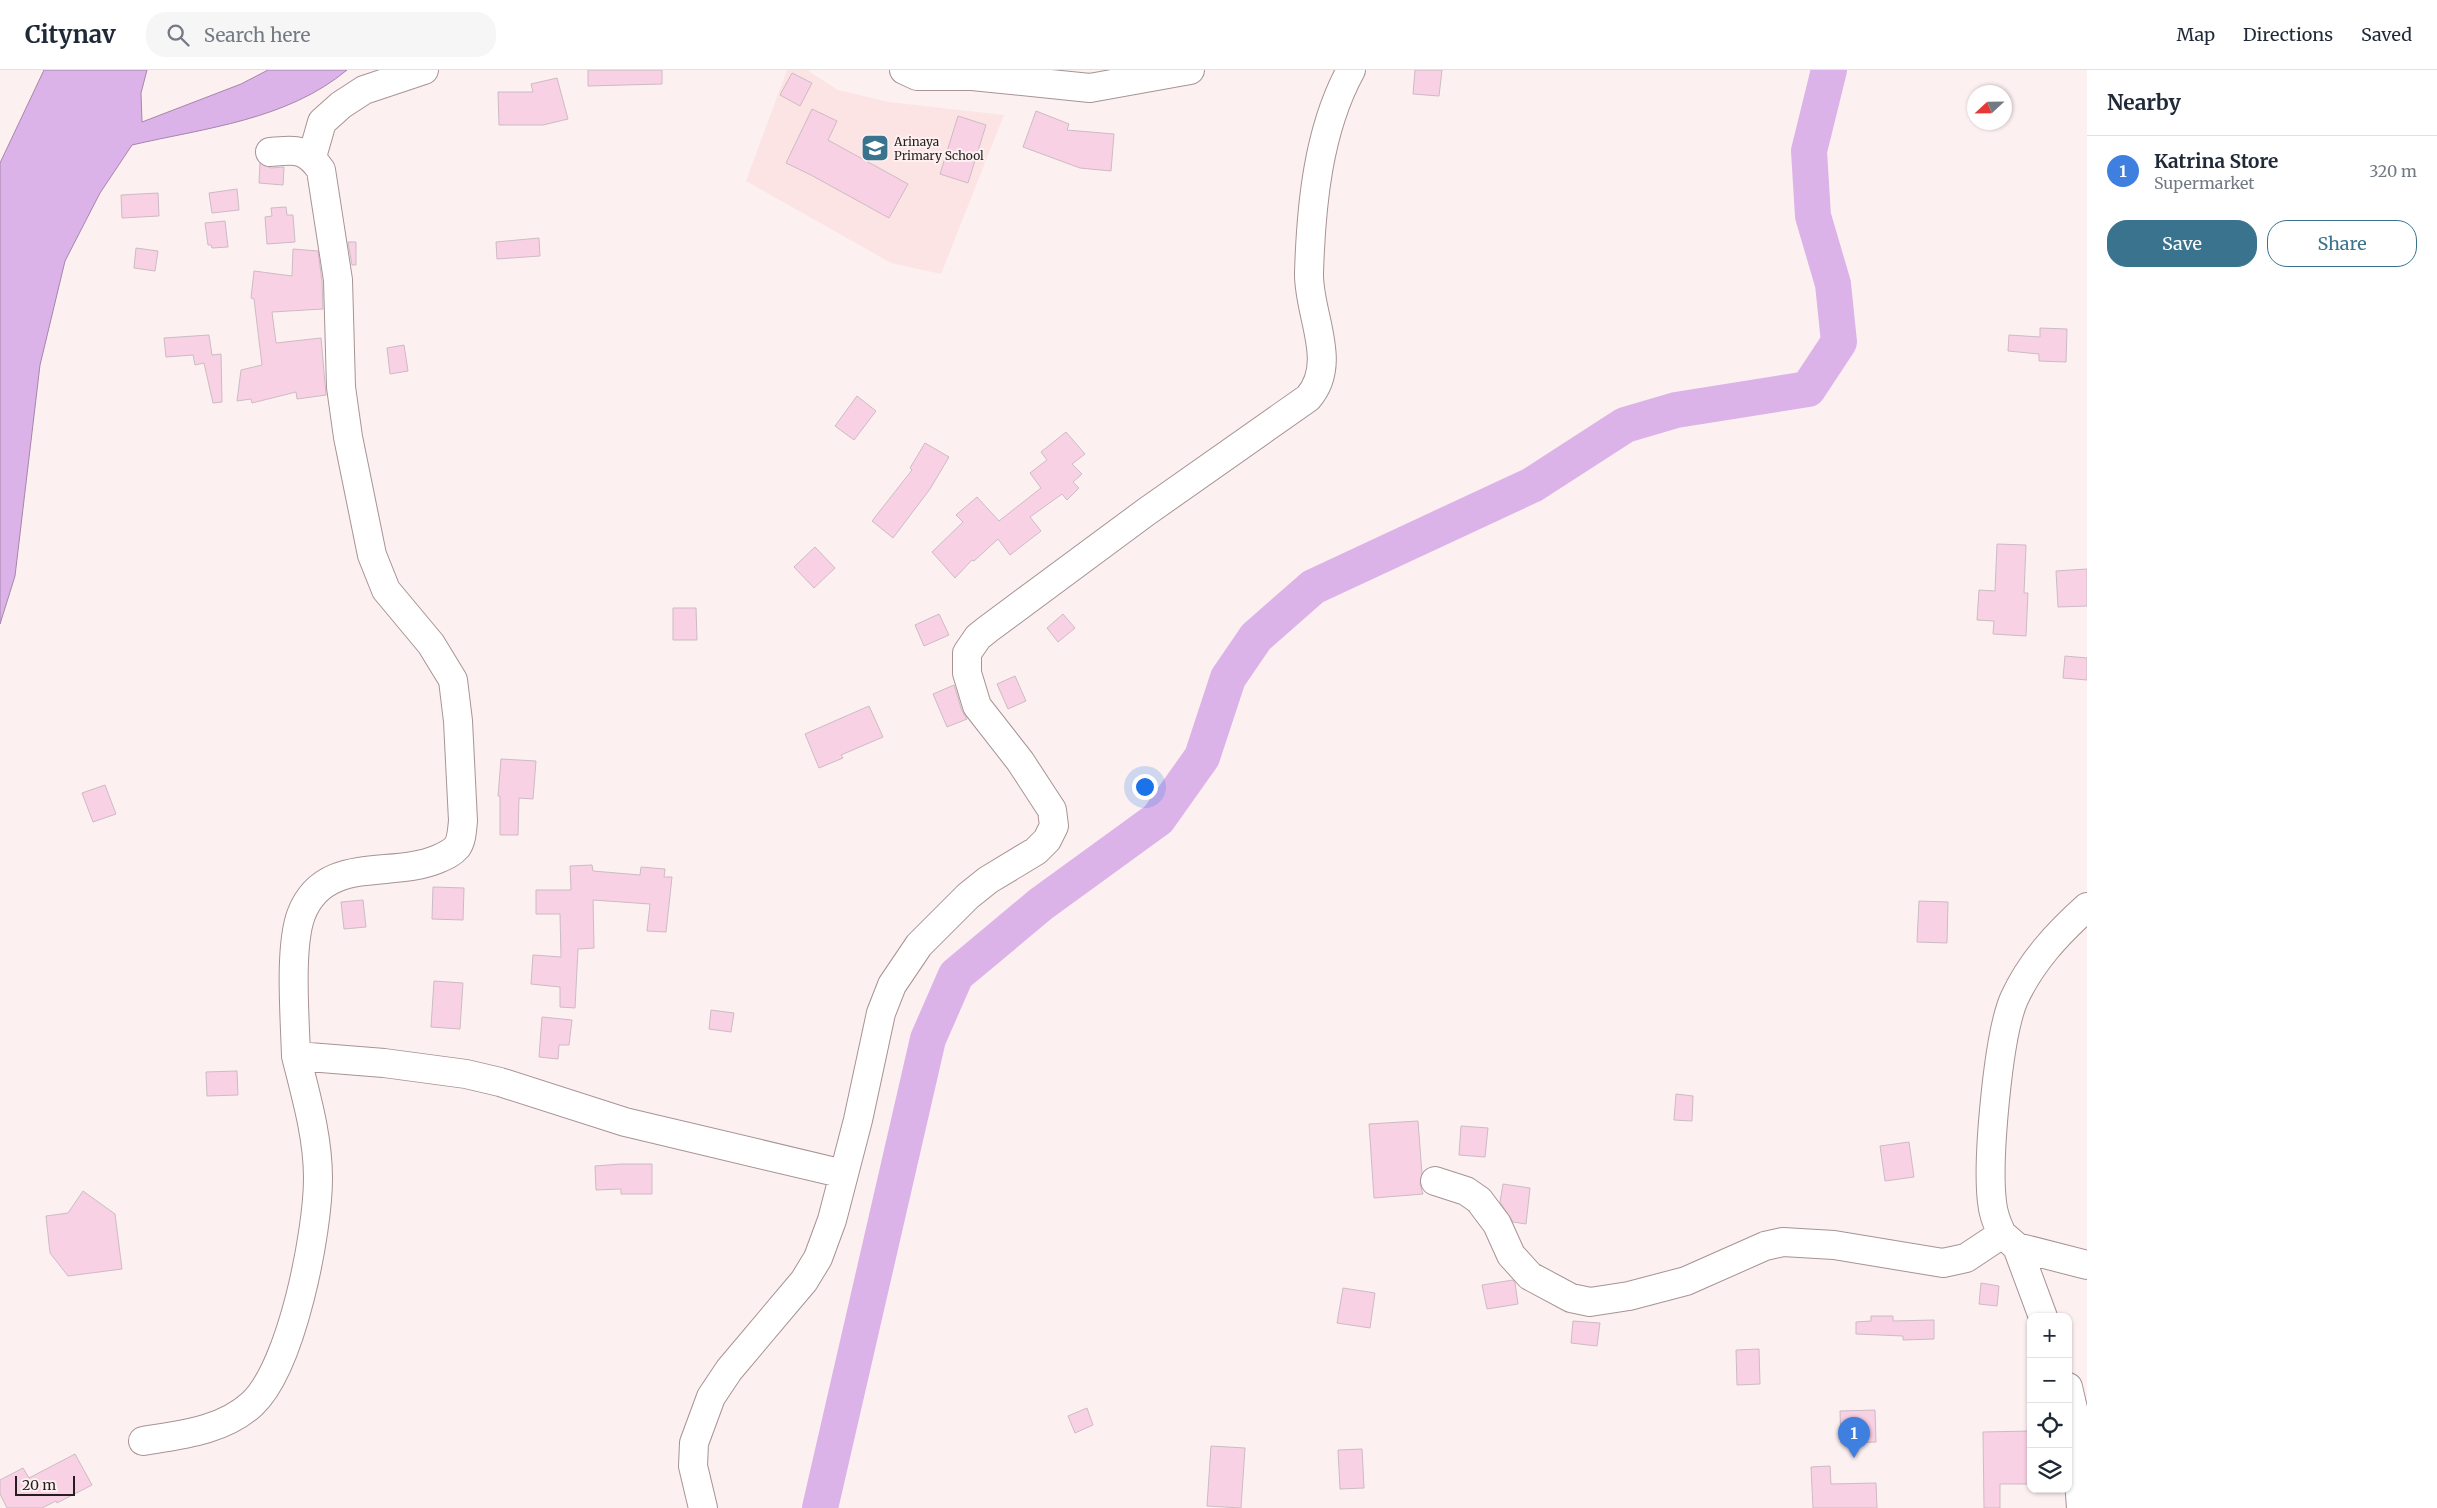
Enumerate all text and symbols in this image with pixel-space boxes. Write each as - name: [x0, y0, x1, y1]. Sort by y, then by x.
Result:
- search box: [146, 12, 496, 57]
- text: Citynav: [25, 19, 116, 50]
- icon: search: [164, 21, 192, 49]
- text: Search here: [204, 23, 310, 47]
- text: Map: [2177, 23, 2215, 46]
- text: Directions: [2243, 23, 2333, 46]
- text: Saved: [2361, 23, 2412, 46]
- north arrow: [1967, 85, 2012, 130]
- text: Nearby: [2107, 89, 2181, 116]
- school or university icon: Arinaya Primary School: [860, 133, 890, 163]
- place label: Arinaya Primary School: [893, 134, 984, 163]
- text: Katrina Store: [2154, 149, 2278, 173]
- text: 1: [2119, 161, 2127, 181]
- text: 320 m: [2369, 161, 2417, 181]
- text: Supermarket: [2154, 173, 2255, 193]
- button: Save: [2107, 220, 2257, 267]
- button: Share: [2267, 220, 2417, 267]
- your location: [1132, 774, 1158, 800]
- map controls: [2027, 1313, 2072, 1493]
- button: +: [2027, 1313, 2072, 1358]
- button: −: [2027, 1358, 2072, 1403]
- button: locate: [2027, 1403, 2072, 1448]
- pin: 1: [1838, 1417, 1870, 1458]
- button: layers: [2027, 1448, 2072, 1493]
- scale bar: [15, 1473, 75, 1496]
- text: 20 m: [22, 1476, 56, 1494]

